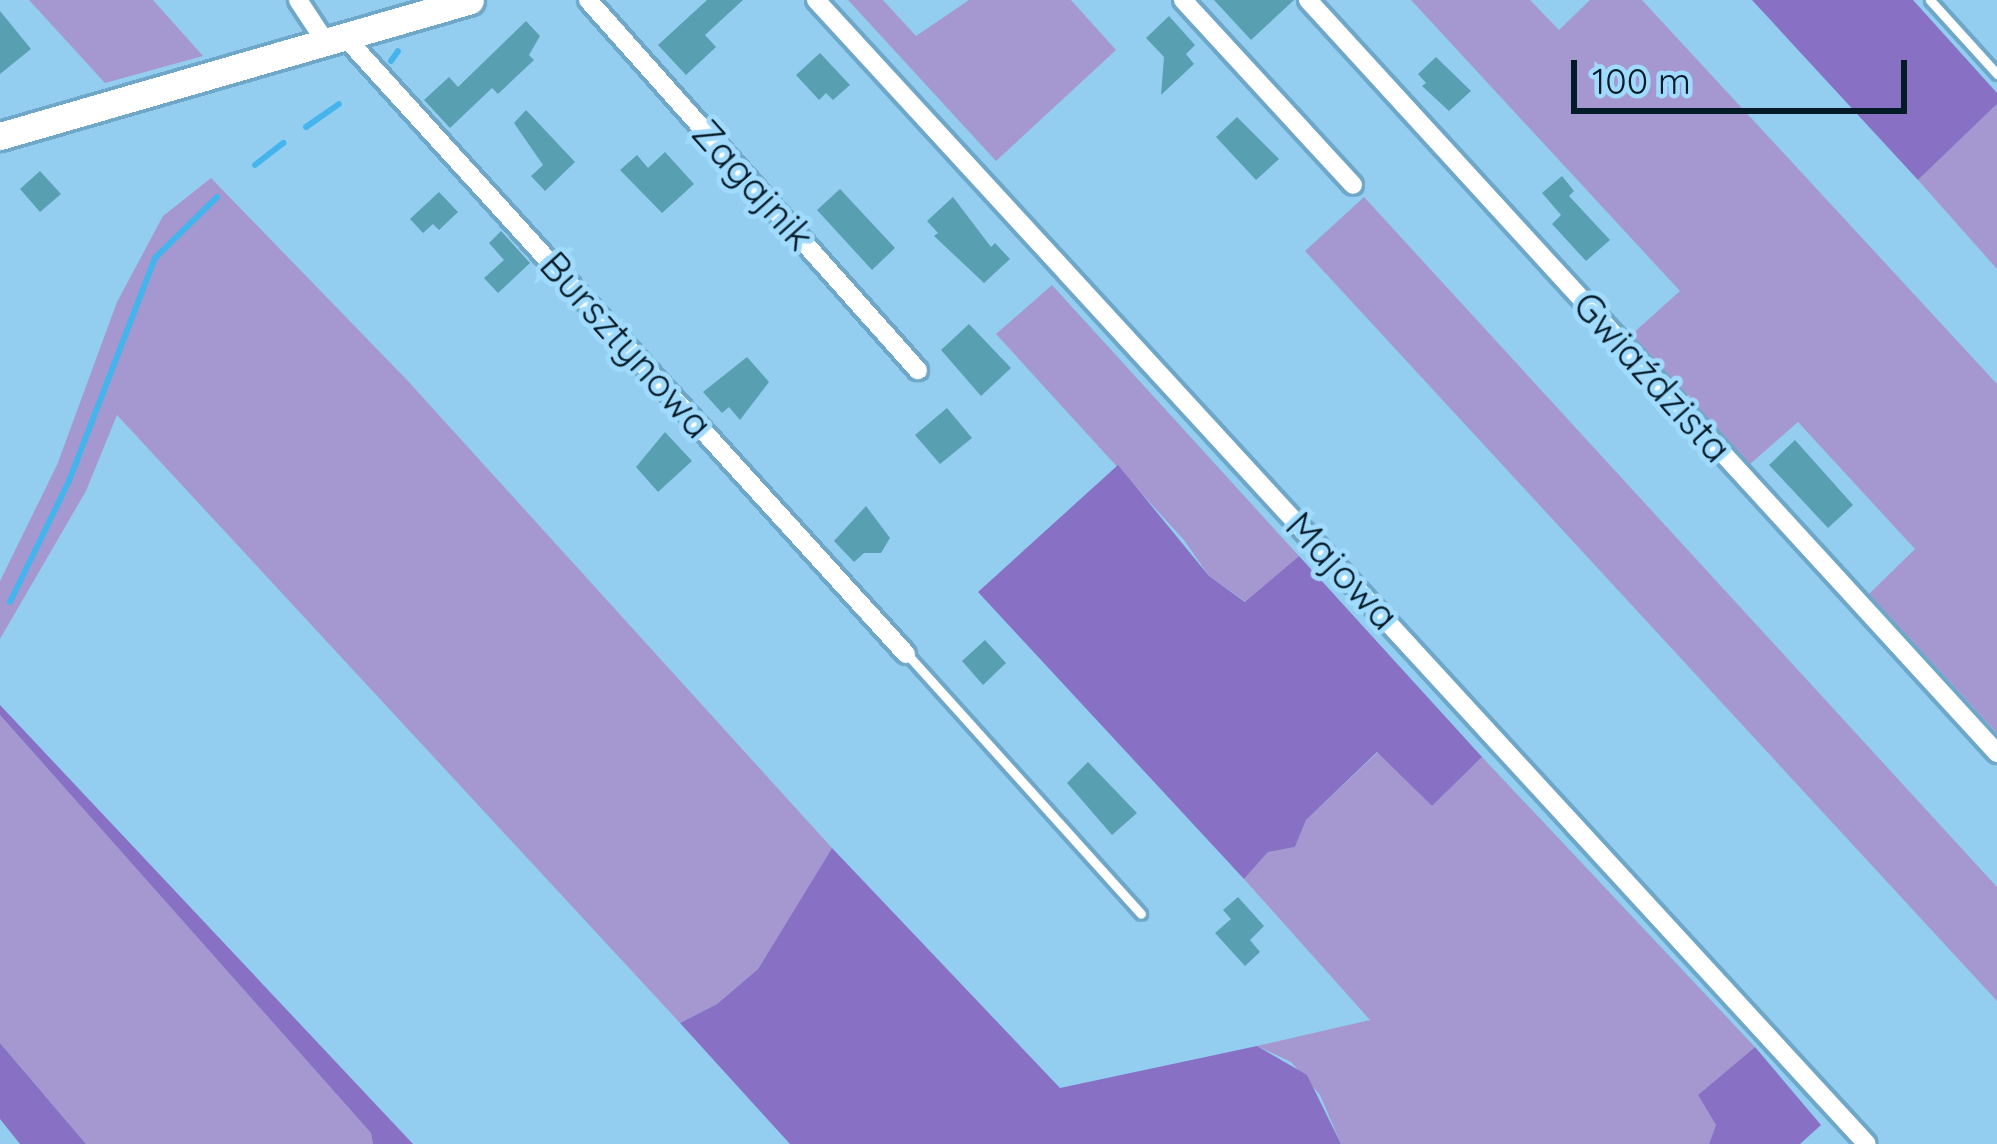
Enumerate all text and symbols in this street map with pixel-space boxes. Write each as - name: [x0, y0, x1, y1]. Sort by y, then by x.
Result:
- scale bar: [1577, 36, 1913, 110]
- text: 100 m: [1592, 58, 1691, 103]
- street label: Zagajnik: [682, 110, 824, 260]
- street label: Bursztynowa: [530, 242, 722, 448]
- street label: Gwiaździsta: [1563, 282, 1741, 472]
- street label: Majowa: [1276, 503, 1408, 639]

